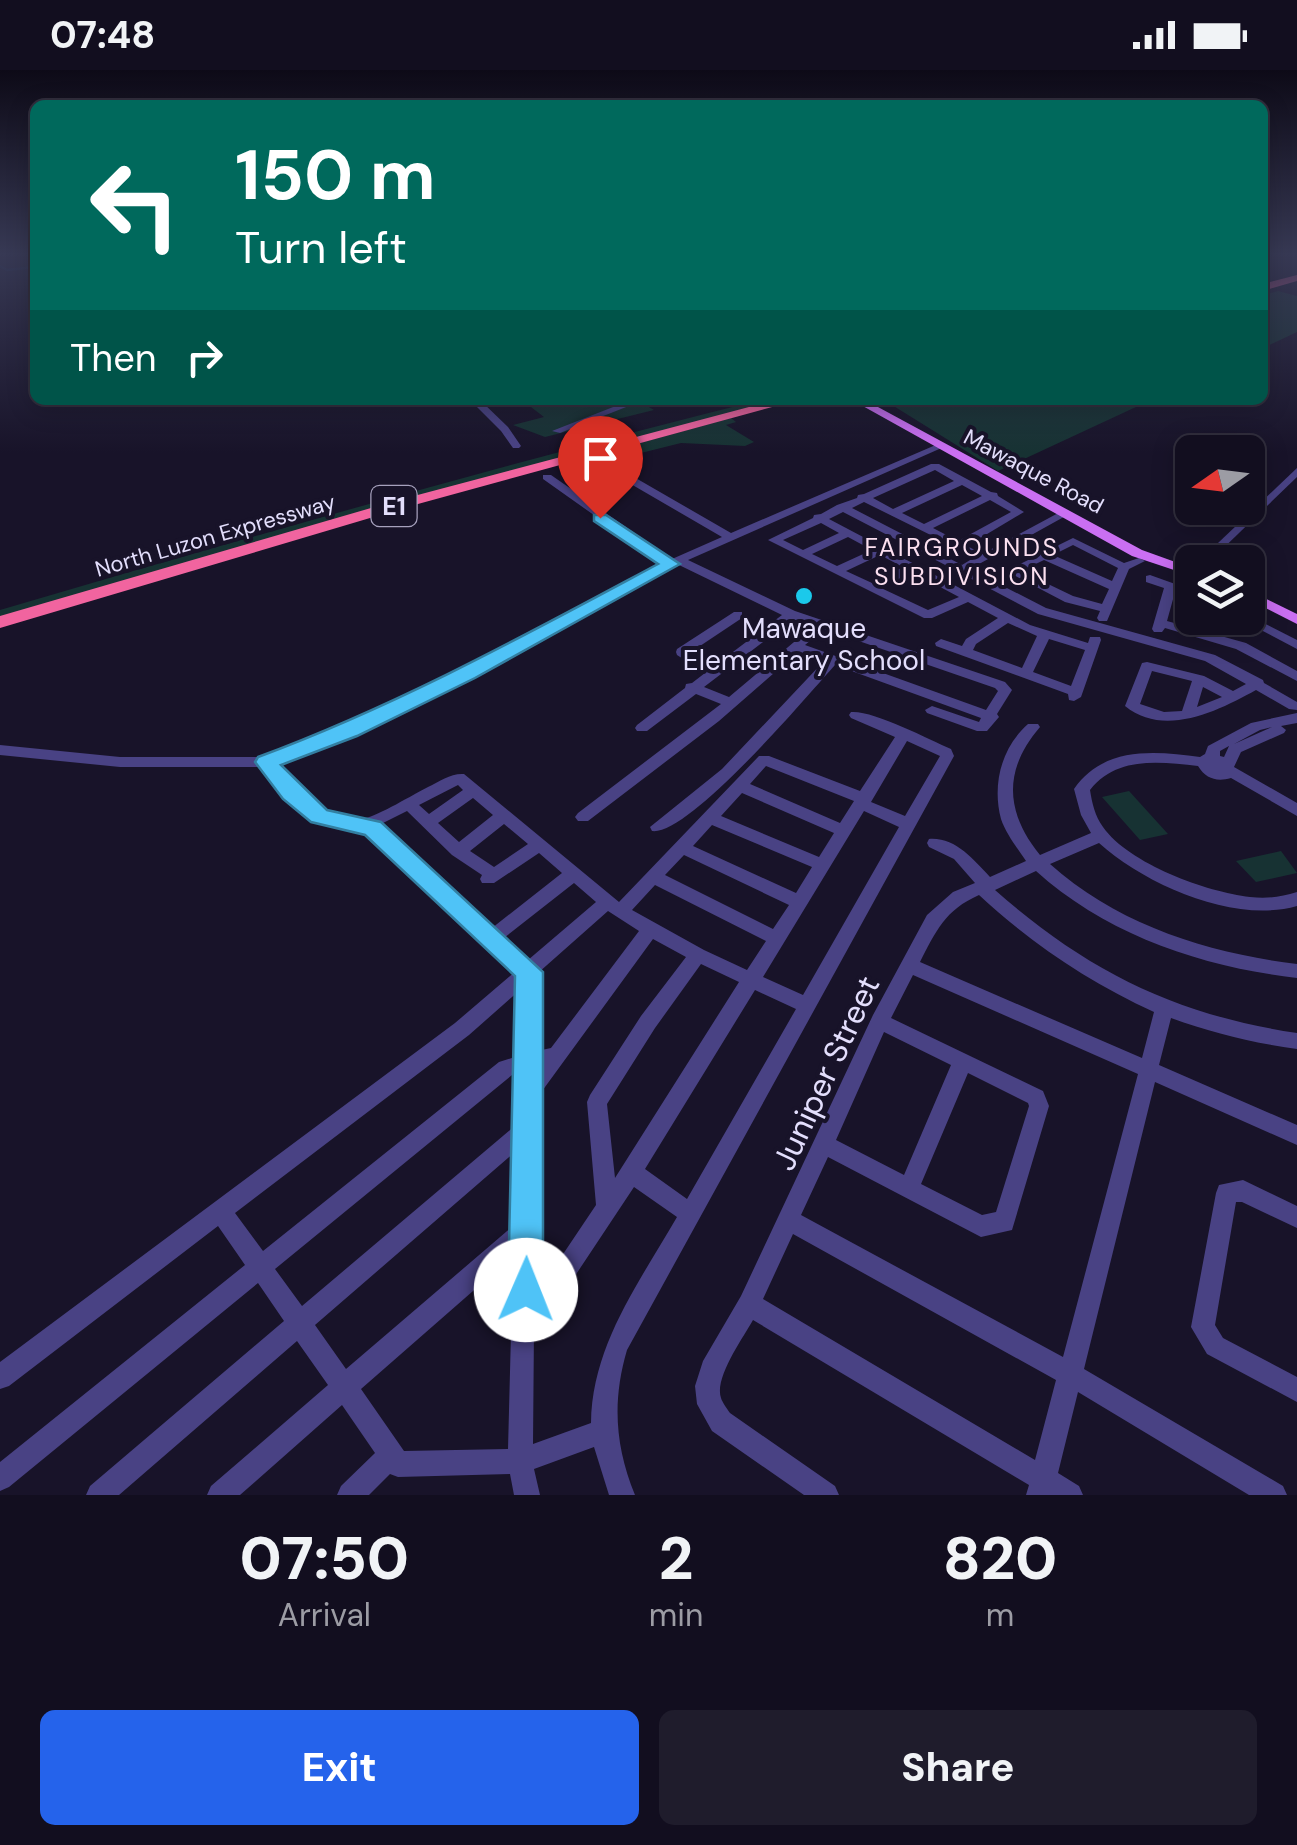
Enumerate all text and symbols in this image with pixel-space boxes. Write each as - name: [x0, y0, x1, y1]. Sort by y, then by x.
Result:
- text: 07:48: [50, 10, 155, 60]
- text: 150 m: [235, 130, 436, 221]
- icon: left: [70, 140, 200, 270]
- text: Turn left: [235, 218, 407, 277]
- icon: right: [177, 330, 232, 385]
- text: Then: [70, 333, 157, 383]
- pin: [558, 416, 643, 519]
- street label: Mawaque Road: [959, 422, 1109, 521]
- icon: arrive: [573, 431, 628, 486]
- north arrow: [1175, 435, 1265, 525]
- map controls: [1175, 435, 1265, 635]
- road number: E1: [372, 486, 416, 526]
- street label: North Luzon Expressway: [92, 487, 339, 584]
- district label: FAIRGROUNDS SUBDIVISION: [865, 531, 1059, 593]
- button: layers: [1175, 545, 1265, 635]
- marker: Mawaque Elementary School: [793, 585, 815, 607]
- place label: Mawaque Elementary School: [683, 610, 925, 679]
- street label: Juniper Street: [763, 969, 889, 1177]
- position arrow: [474, 1238, 578, 1342]
- text: 07:50: [240, 1519, 409, 1598]
- text: 2: [659, 1519, 693, 1598]
- text: 820: [943, 1519, 1057, 1598]
- text: Arrival: [278, 1594, 371, 1636]
- text: min: [649, 1594, 703, 1636]
- text: m: [986, 1594, 1014, 1636]
- button: Exit: [40, 1710, 639, 1825]
- button: Share: [659, 1710, 1257, 1825]

